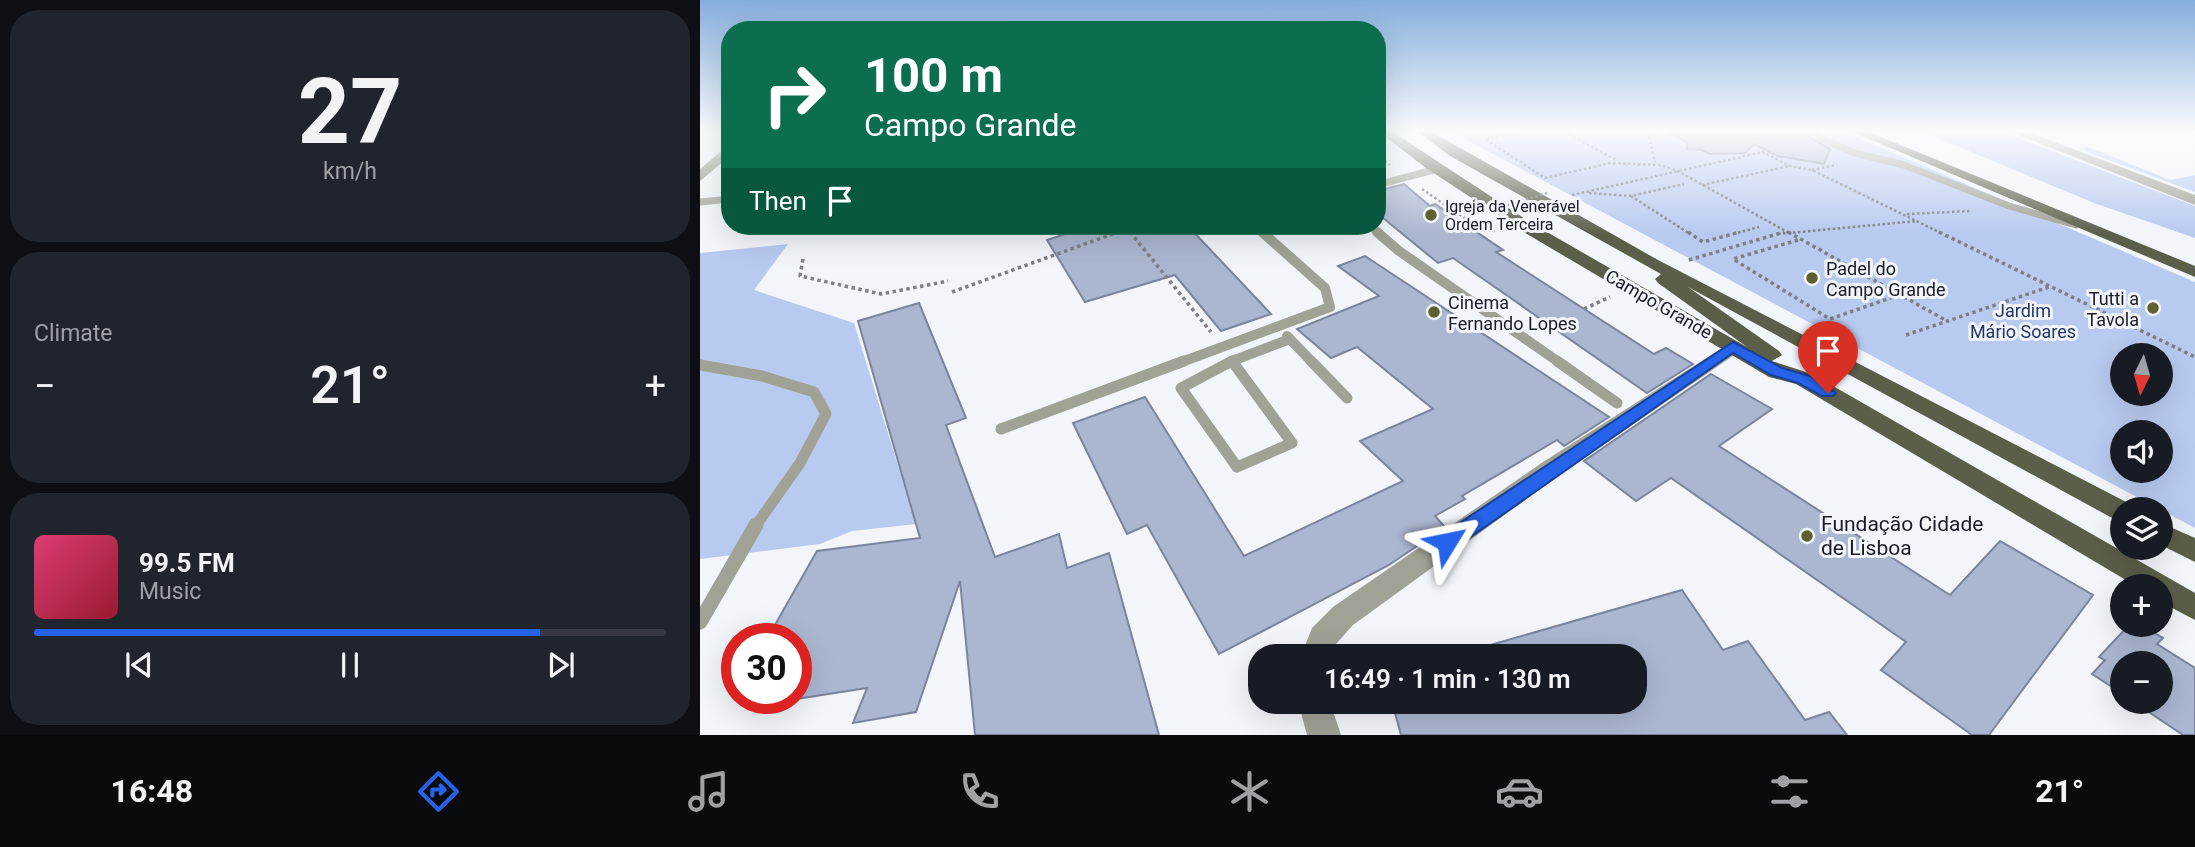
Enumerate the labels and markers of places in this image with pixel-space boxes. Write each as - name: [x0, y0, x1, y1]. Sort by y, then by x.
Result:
- place label: Igreja da Venerável Ordem Terceira: [1445, 197, 1580, 234]
- marker: Igreja da Venerável Ordem Terceira: [1423, 207, 1439, 223]
- place label: Padel do Campo Grande: [1826, 258, 1946, 300]
- marker: Padel do Campo Grande: [1804, 270, 1820, 286]
- place label: Tutti a Tavola: [2087, 288, 2139, 330]
- place label: Cinema Fernando Lopes: [1448, 292, 1577, 334]
- marker: Tutti a Tavola: [2145, 300, 2161, 316]
- marker: Cinema Fernando Lopes: [1426, 304, 1442, 320]
- pin: [1798, 321, 1858, 393]
- place label: Fundação Cidade de Lisboa: [1821, 512, 1983, 560]
- marker: Fundação Cidade de Lisboa: [1799, 528, 1815, 544]

